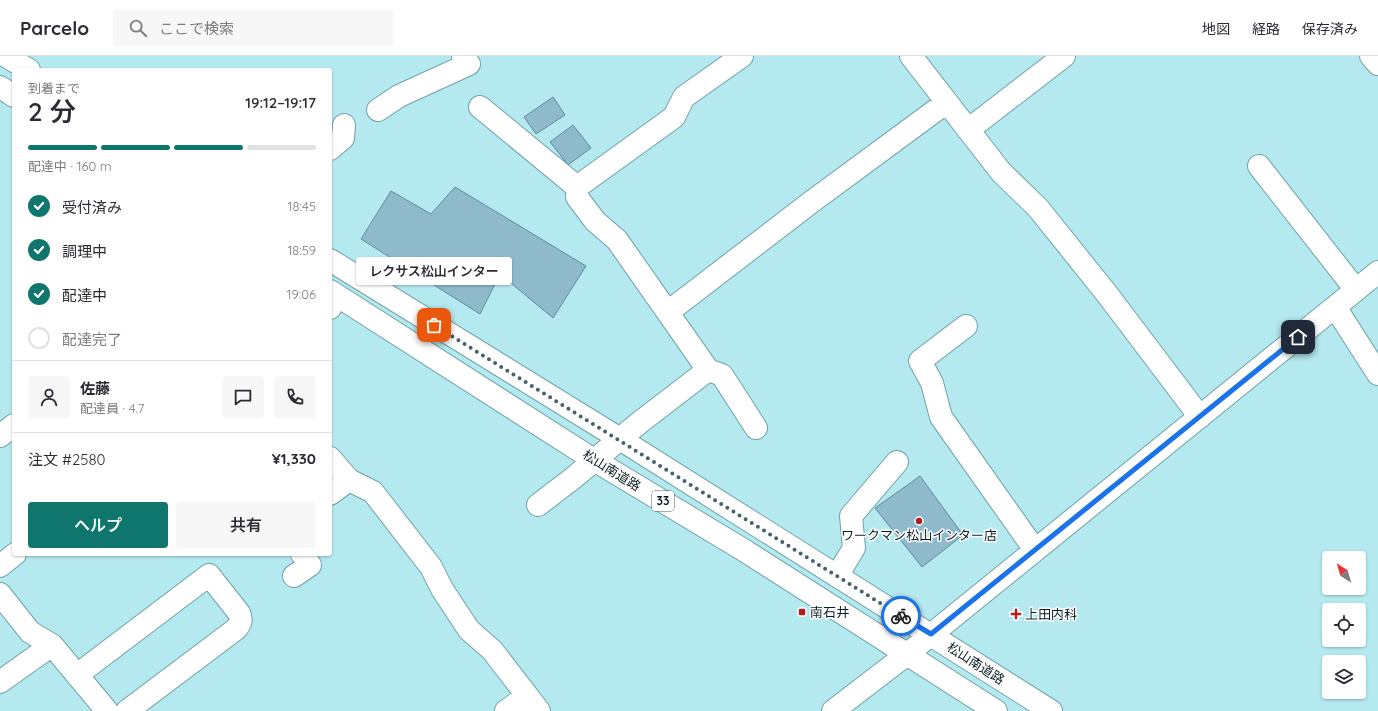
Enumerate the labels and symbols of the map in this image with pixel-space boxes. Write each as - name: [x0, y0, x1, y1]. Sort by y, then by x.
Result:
- callout: レクサス松山インター: [356, 257, 512, 285]
- pin: [417, 308, 451, 342]
- pin: [1281, 320, 1315, 354]
- street label: 松山南道路: [580, 446, 644, 494]
- road number: 33: [652, 491, 674, 511]
- marker: ワークマン松山インター店: [914, 516, 924, 526]
- place label: ワークマン松山インター店: [841, 527, 997, 543]
- north arrow: [1322, 551, 1366, 595]
- courier: [881, 596, 921, 636]
- place label: 南石井: [810, 604, 849, 620]
- place label: 上田内科: [1025, 606, 1077, 622]
- marker: 南石井: [797, 607, 807, 617]
- marker: 上田内科: [1010, 608, 1022, 620]
- street label: 松山南道路: [944, 639, 1008, 687]

